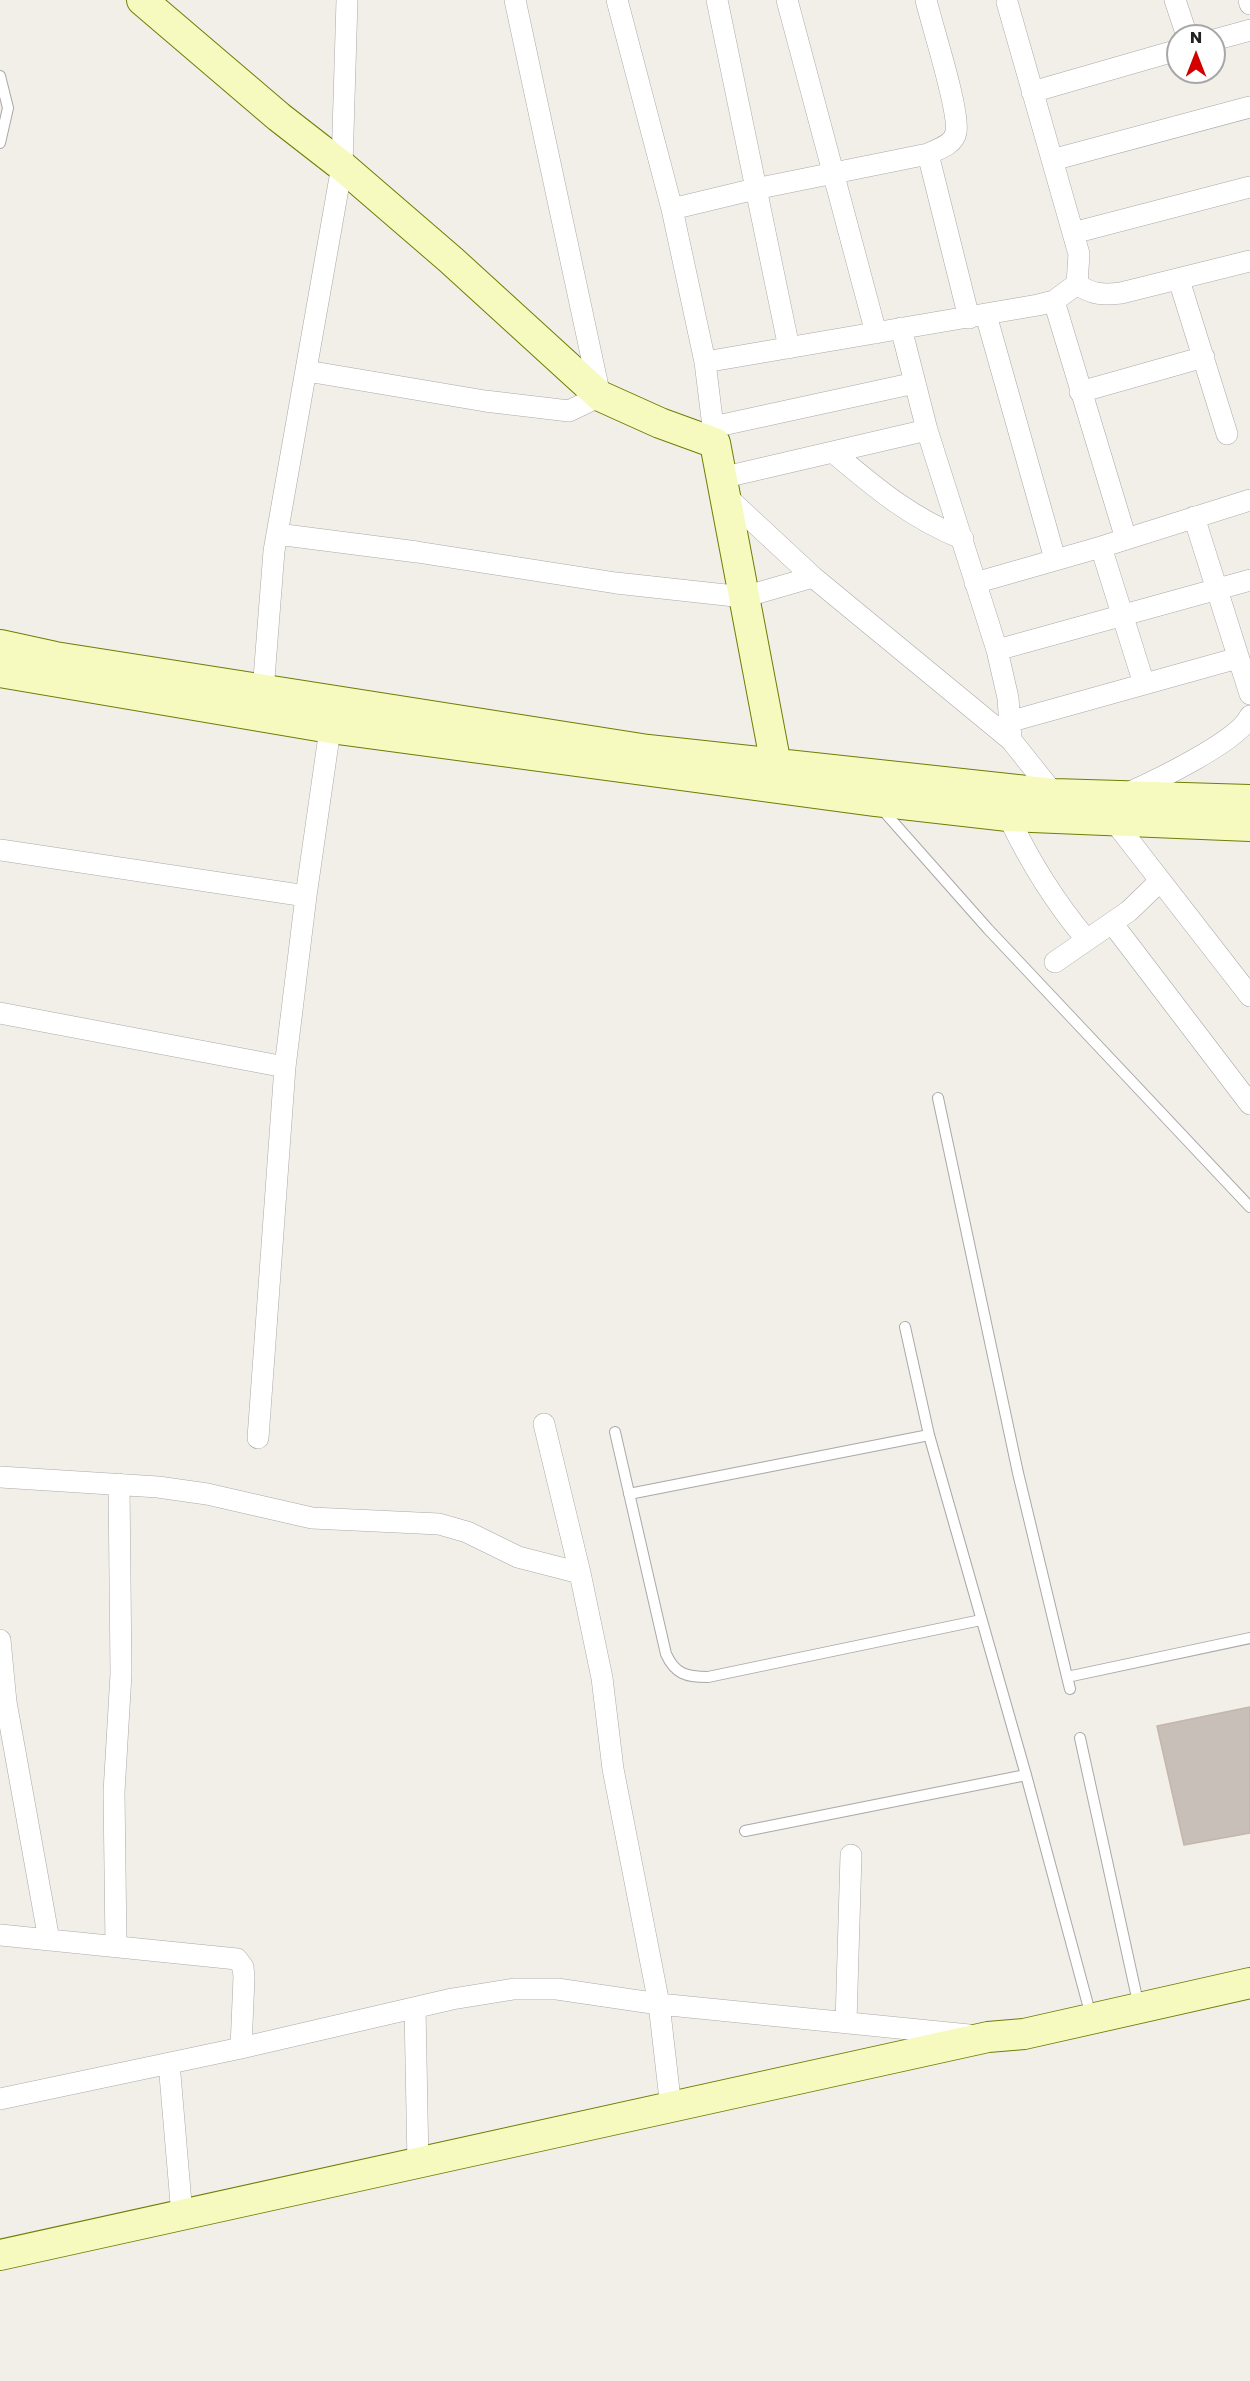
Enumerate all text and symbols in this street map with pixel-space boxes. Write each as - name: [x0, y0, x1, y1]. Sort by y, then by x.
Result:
- north arrow: [1166, 24, 1226, 84]
- text: N: [1190, 26, 1202, 49]

